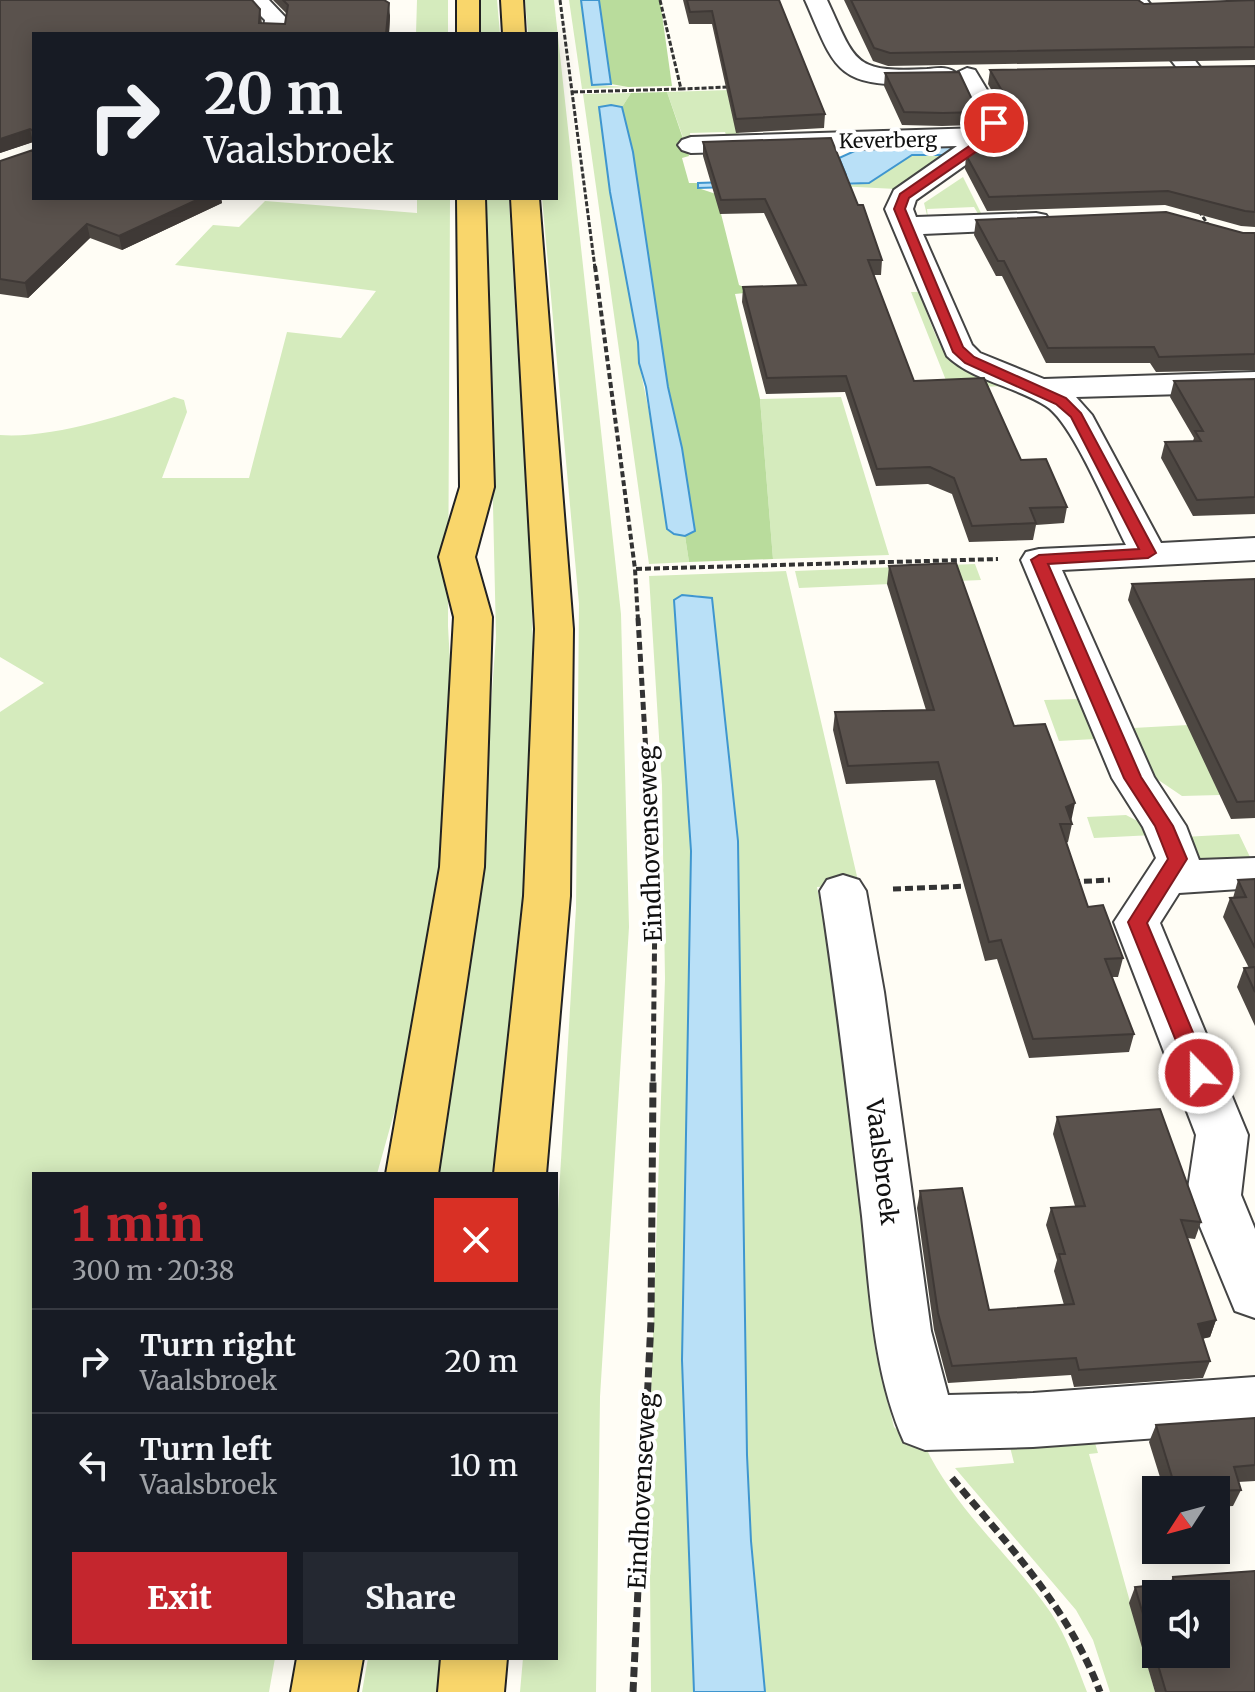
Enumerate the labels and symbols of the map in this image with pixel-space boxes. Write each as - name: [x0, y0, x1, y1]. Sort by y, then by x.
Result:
- pin: [960, 89, 1028, 157]
- street label: Keverberg: [839, 127, 937, 153]
- street label: Eindhovenseweg: [631, 745, 669, 943]
- position arrow: [1157, 1031, 1241, 1115]
- street label: Vaalsbroek: [859, 1096, 905, 1228]
- street label: Eindhovenseweg: [621, 1391, 663, 1590]
- north arrow: [1142, 1476, 1230, 1564]

